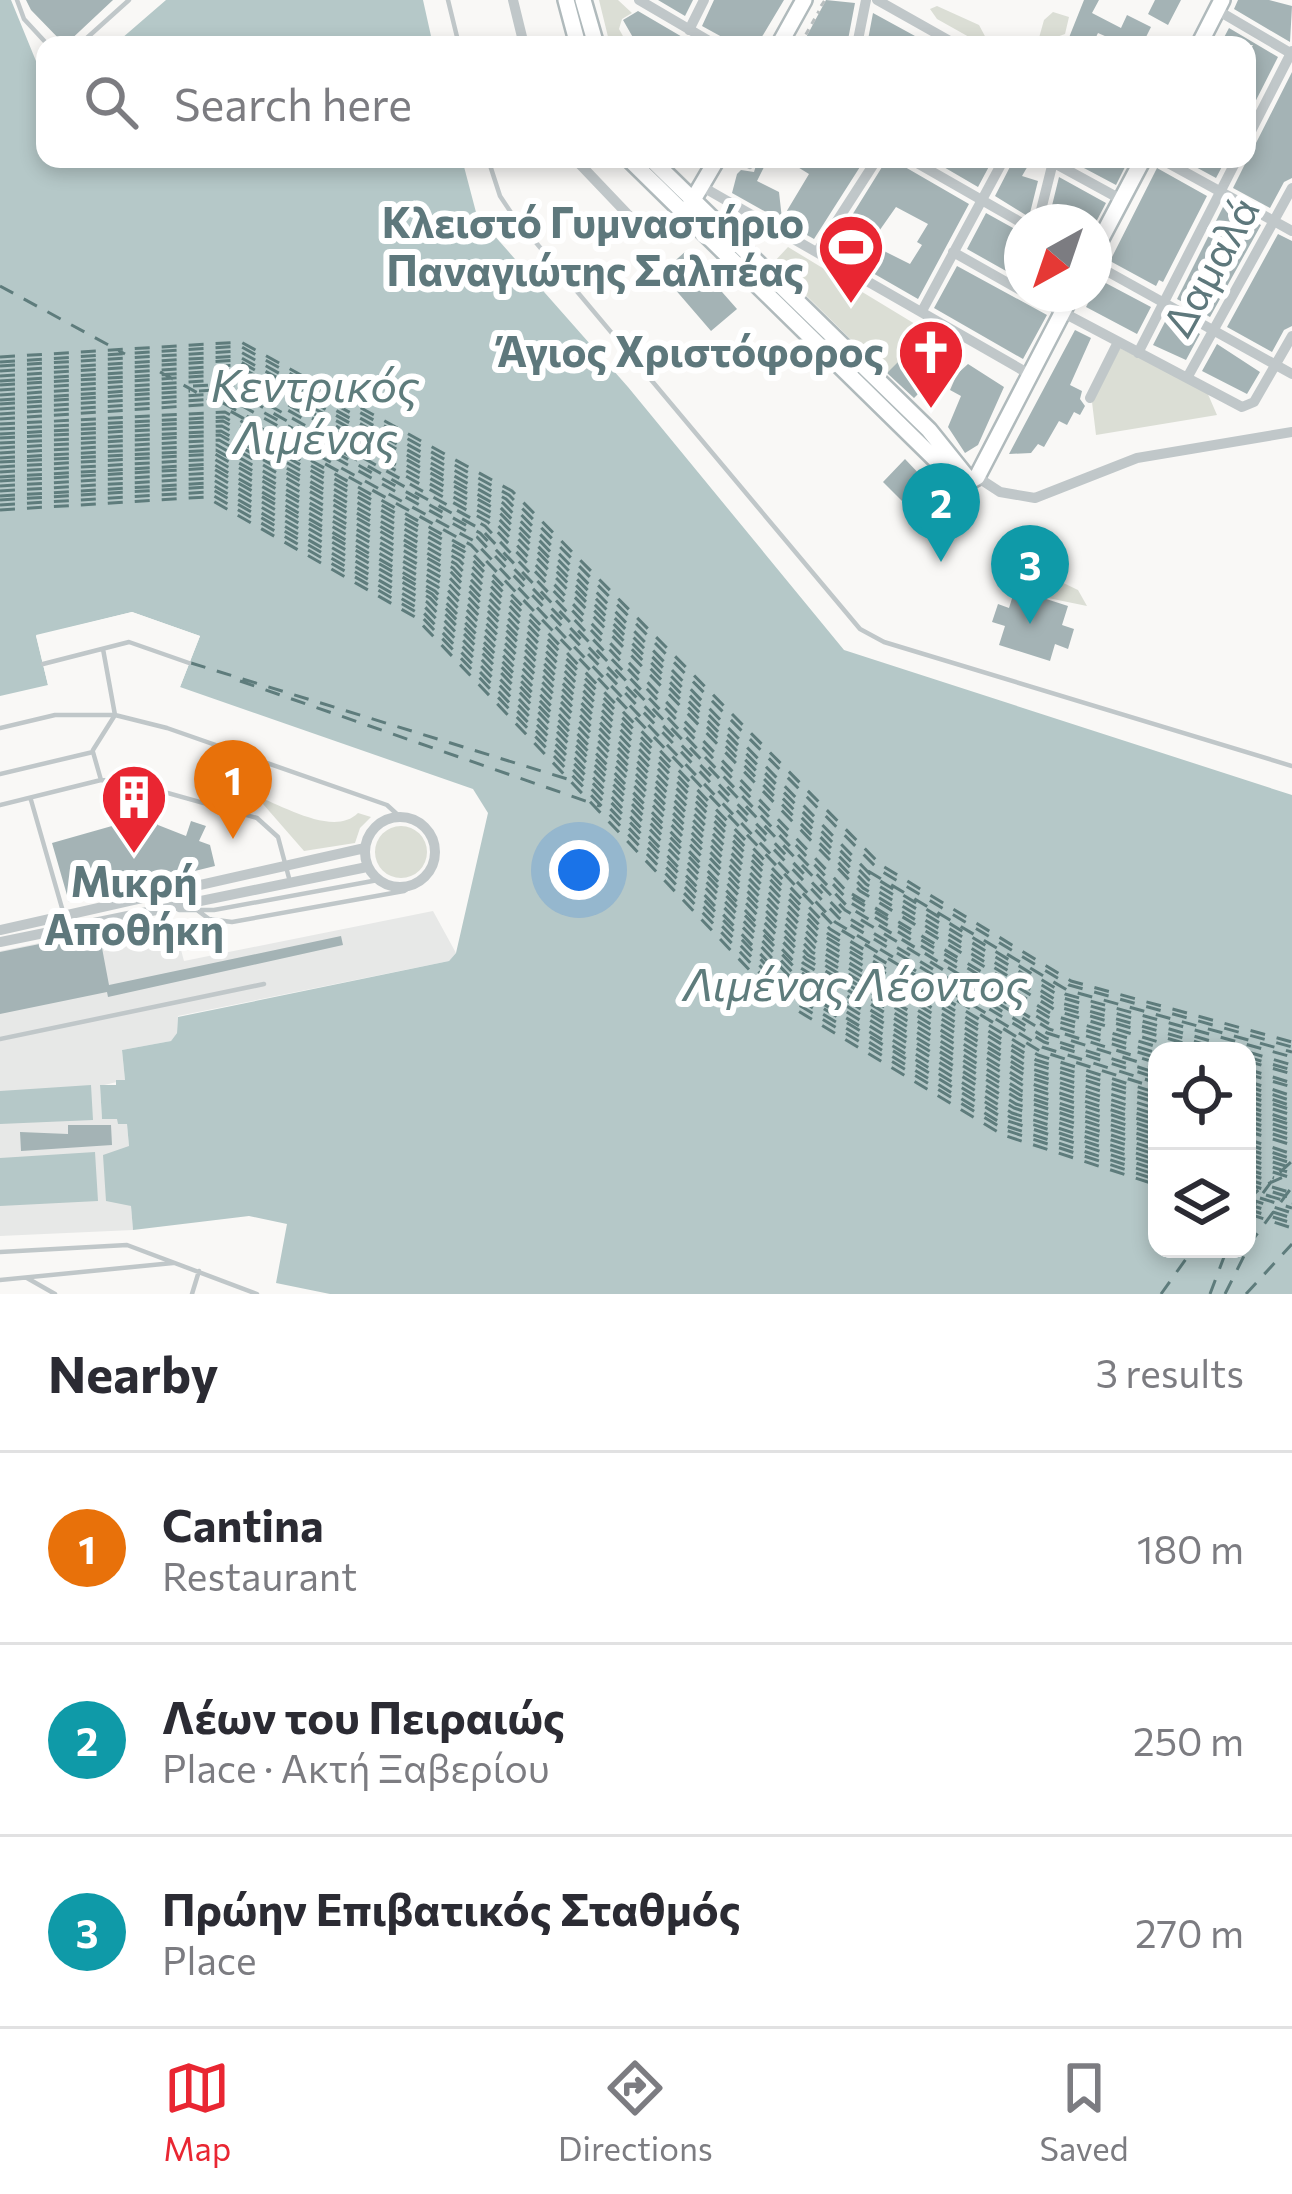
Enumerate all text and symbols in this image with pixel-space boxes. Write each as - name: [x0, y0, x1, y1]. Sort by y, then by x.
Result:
- search box: [36, 36, 1256, 168]
- icon: search: [78, 69, 144, 135]
- text: Search here: [174, 75, 412, 130]
- street label: Δαμαλά: [1150, 187, 1269, 345]
- place label: Κλειστό Γυμναστήριο Παναγιώτης Σαλπέας: [382, 195, 804, 295]
- north arrow: [1004, 204, 1112, 312]
- sports icon: Κλειστό Γυμναστήριο Παναγιώτης Σαλπέας: [816, 212, 886, 306]
- church icon: Άγιος Χριστόφορος: [896, 317, 966, 411]
- place label: Άγιος Χριστόφορος: [495, 324, 884, 376]
- water label: Κεντρικός Λιμένας: [211, 356, 420, 463]
- pin: 2: [902, 463, 980, 562]
- pin: 3: [991, 525, 1069, 624]
- pin: 1: [194, 740, 272, 839]
- building icon: Μικρή Αποθήκη: [99, 762, 169, 856]
- your location: [549, 840, 609, 900]
- place label: Μικρή Αποθήκη: [44, 854, 224, 954]
- water label: Λιμένας Λέοντος: [680, 955, 1028, 1010]
- map controls: [1148, 1042, 1256, 1258]
- button: locate: [1148, 1042, 1256, 1150]
- button: layers: [1148, 1150, 1256, 1258]
- text: Nearby: [48, 1341, 218, 1404]
- text: 3 results: [1096, 1348, 1244, 1396]
- text: Cantina: [162, 1496, 324, 1551]
- text: 1: [78, 1524, 96, 1572]
- text: 180 m: [1137, 1524, 1244, 1572]
- text: Restaurant: [162, 1551, 357, 1599]
- text: Λέων του Πειραιώς: [162, 1688, 565, 1743]
- text: 2: [76, 1716, 98, 1764]
- text: 250 m: [1133, 1716, 1244, 1764]
- text: Place · Ακτή Ξαβερίου: [162, 1743, 550, 1791]
- text: Πρώην Επιβατικός Σταθμός: [162, 1880, 741, 1935]
- text: 3: [76, 1908, 98, 1956]
- text: 270 m: [1135, 1908, 1244, 1956]
- text: Place: [162, 1935, 257, 1983]
- tab: Map: [163, 2055, 231, 2168]
- tab: Directions: [558, 2055, 713, 2168]
- tab: Saved: [1040, 2055, 1129, 2168]

